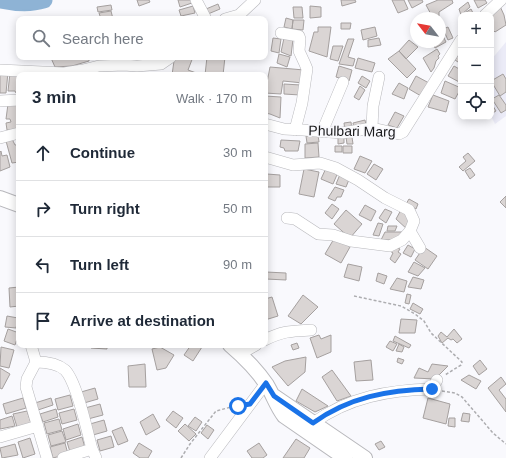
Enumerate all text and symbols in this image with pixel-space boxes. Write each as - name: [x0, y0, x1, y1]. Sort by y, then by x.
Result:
- north arrow: [410, 12, 446, 48]
- map controls: [458, 12, 494, 120]
- button: +: [458, 12, 494, 48]
- search box: [16, 16, 268, 60]
- icon: search: [30, 27, 52, 49]
- text: Search here: [62, 30, 144, 47]
- button: −: [458, 48, 494, 84]
- button: locate: [458, 84, 494, 120]
- text: 3 min: [32, 88, 76, 107]
- text: Walk · 170 m: [176, 91, 252, 106]
- street label: Phulbari Marg: [308, 122, 396, 140]
- icon: ahead: [32, 142, 54, 164]
- text: Continue: [70, 144, 135, 161]
- text: 30 m: [223, 145, 252, 160]
- icon: right: [32, 198, 54, 220]
- text: Turn right: [70, 200, 140, 217]
- text: 50 m: [223, 201, 252, 216]
- icon: left: [32, 254, 54, 276]
- text: Turn left: [70, 256, 129, 273]
- text: 90 m: [223, 257, 252, 272]
- icon: arrive: [32, 310, 54, 332]
- text: Arrive at destination: [70, 312, 215, 329]
- route end: [423, 380, 441, 398]
- route start: [229, 397, 247, 415]

